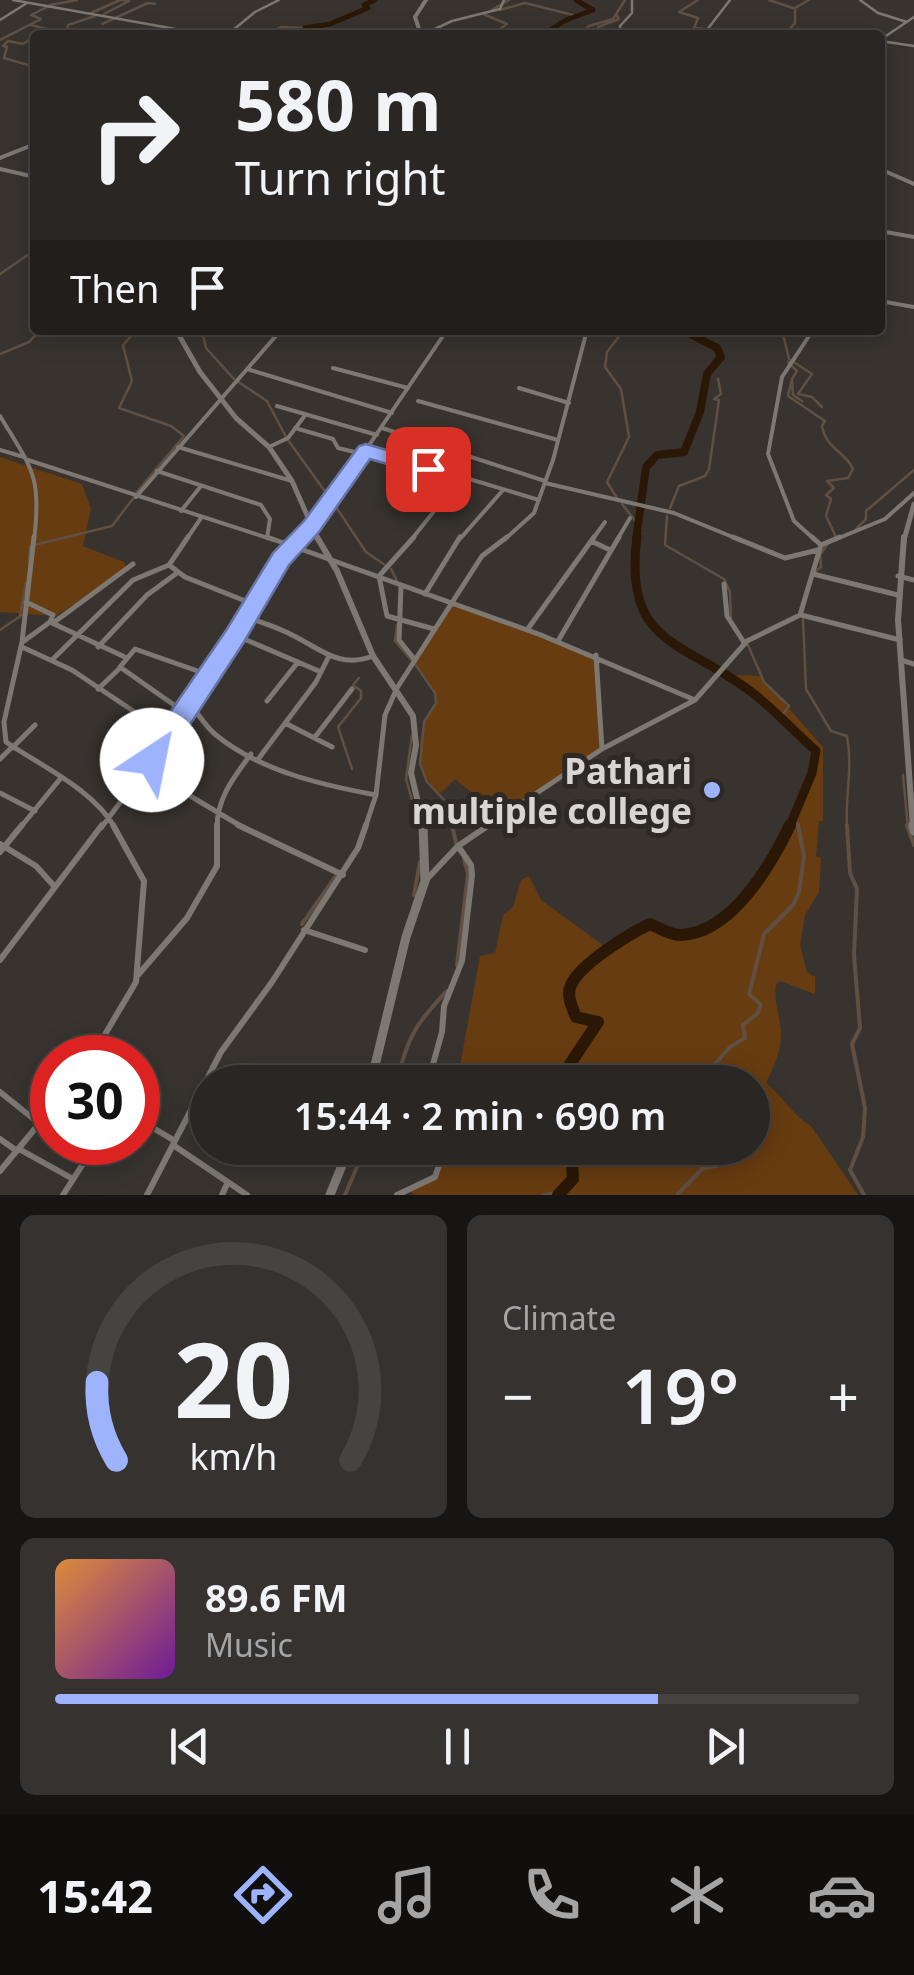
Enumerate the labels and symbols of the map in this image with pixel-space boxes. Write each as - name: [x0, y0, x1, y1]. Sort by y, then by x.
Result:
- pin: [386, 427, 471, 512]
- position arrow: [100, 708, 204, 812]
- place label: Pathari multiple college: [412, 747, 692, 834]
- marker: Pathari multiple college: [701, 779, 723, 801]
- speed limit sign: 30: [30, 1035, 160, 1165]

